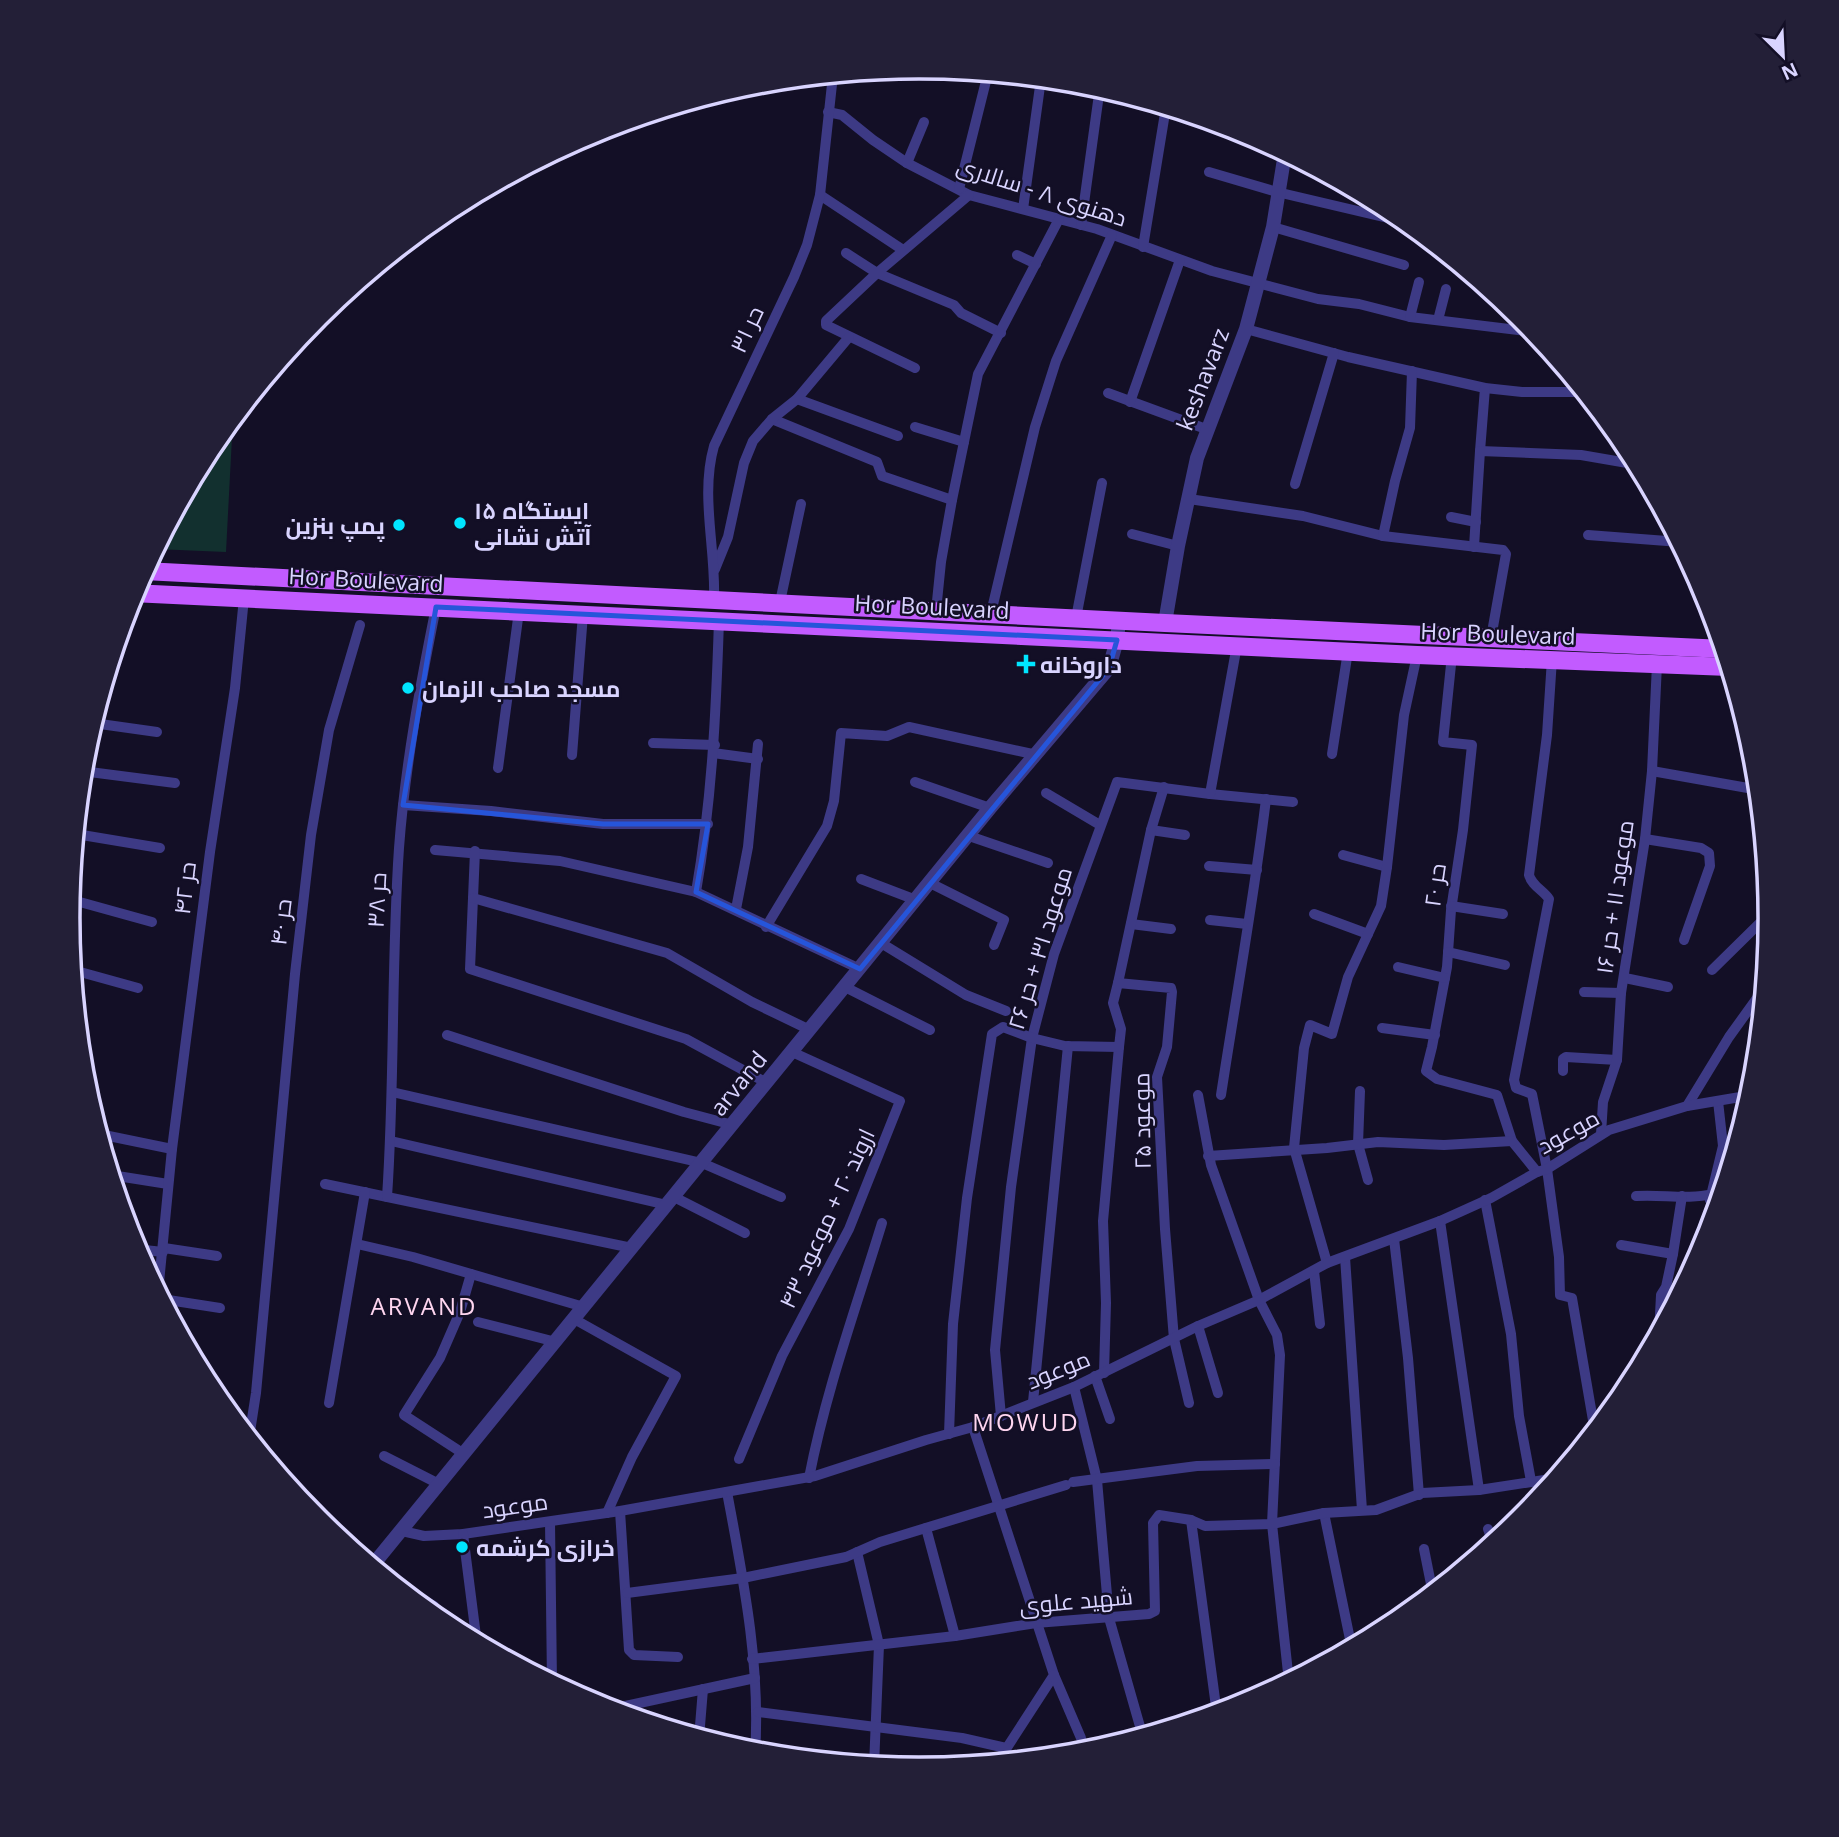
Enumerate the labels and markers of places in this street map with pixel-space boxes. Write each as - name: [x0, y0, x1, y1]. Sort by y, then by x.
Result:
- place label: ایستگاه ۱۵ آتش نشانی: [474, 494, 592, 552]
- place label: پمپ بنزین: [286, 509, 385, 542]
- marker: ایستگاه ۱۵ آتش نشانی: [452, 515, 468, 531]
- marker: پمپ بنزین: [391, 517, 407, 533]
- place label: داروخانه: [1040, 648, 1122, 680]
- marker: داروخانه: [1018, 656, 1034, 672]
- place label: مسجد صاحب الزمان: [422, 672, 621, 704]
- marker: مسجد صاحب الزمان: [400, 680, 416, 696]
- place label: خرازی کرشمه: [476, 1531, 615, 1563]
- marker: خرازی کرشمه: [454, 1539, 470, 1555]

